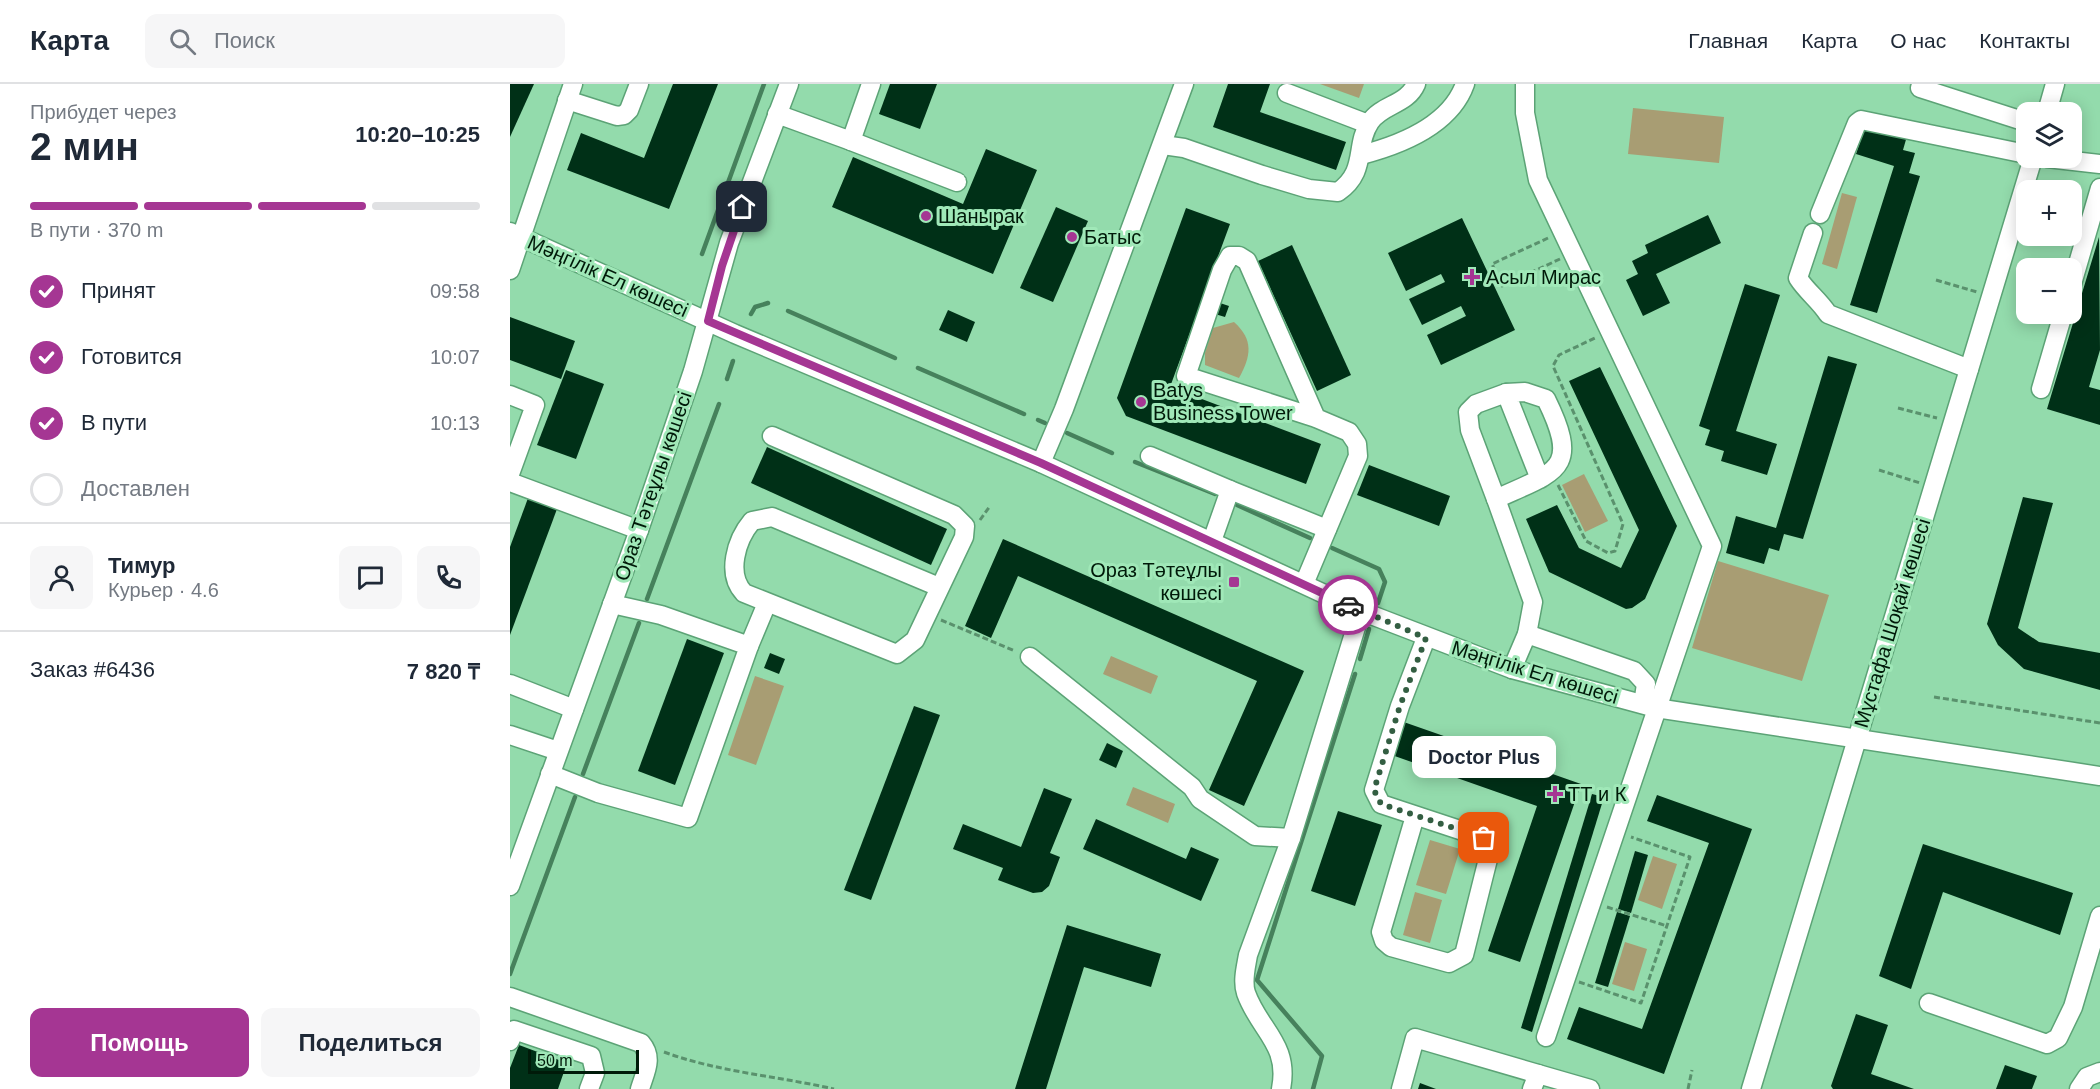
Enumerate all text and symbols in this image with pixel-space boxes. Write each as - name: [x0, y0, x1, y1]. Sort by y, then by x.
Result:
- search box: [145, 14, 565, 68]
- text: Карта: [30, 25, 109, 56]
- icon: search: [166, 25, 199, 58]
- text: Поиск: [214, 28, 275, 53]
- text: Главная: [1688, 29, 1768, 52]
- text: Карта: [1801, 29, 1857, 52]
- text: О нас: [1890, 29, 1946, 52]
- text: Контакты: [1979, 29, 2070, 52]
- text: Прибудет через: [30, 101, 176, 123]
- map controls: [2016, 102, 2082, 324]
- button: layers: [2016, 102, 2082, 168]
- text: 10:20–10:25: [355, 122, 480, 147]
- text: 2 мин: [30, 125, 139, 168]
- button: +: [2016, 180, 2082, 246]
- pin: [716, 181, 767, 232]
- icon: home: [725, 190, 758, 223]
- place label: Шанырак: [938, 205, 1024, 227]
- marker: Шанырак: [919, 209, 933, 223]
- text: В пути · 370 m: [30, 219, 163, 241]
- place label: Батыс: [1084, 226, 1141, 248]
- marker: Батыс: [1065, 230, 1079, 244]
- street label: Мәңгілік Ел көшесі: [524, 231, 692, 321]
- button: −: [2016, 258, 2082, 324]
- place label: Асыл Мирас: [1486, 266, 1601, 288]
- marker: Асыл Мирас: [1463, 268, 1481, 286]
- icon: check: [30, 275, 63, 308]
- text: Принят: [81, 278, 155, 303]
- text: 09:58: [430, 280, 480, 302]
- icon: check: [30, 341, 63, 374]
- text: Готовится: [81, 344, 182, 369]
- text: 10:07: [430, 346, 480, 368]
- place label: Batys Business Tower: [1153, 379, 1293, 424]
- street label: Ораз Тәтеұлы көшесі: [610, 388, 696, 584]
- marker: Batys Business Tower: [1134, 395, 1148, 409]
- icon: check: [30, 407, 63, 440]
- text: В пути: [81, 410, 147, 435]
- text: 10:13: [430, 412, 480, 434]
- text: Доставлен: [81, 476, 190, 501]
- street label: Мұстафа Шоқай көшесі: [1850, 516, 1934, 730]
- button: person: [30, 546, 93, 609]
- button: chat: [339, 546, 402, 609]
- button: phone: [417, 546, 480, 609]
- text: Тимур: [108, 553, 176, 578]
- place label: Ораз Тәтеұлы көшесі: [1090, 559, 1222, 604]
- marker: Ораз Тәтеұлы көшесі: [1227, 575, 1241, 589]
- courier: [1318, 575, 1378, 635]
- text: Курьер · 4.6: [108, 579, 219, 601]
- icon: car: [1332, 589, 1365, 622]
- street label: Мәңгілік Ел көшесі: [1449, 636, 1621, 708]
- text: Заказ #6436: [30, 657, 155, 682]
- text: 7 820 ₸: [407, 659, 480, 684]
- callout: Doctor Plus: [1412, 736, 1556, 778]
- text: Doctor Plus: [1428, 746, 1540, 768]
- place label: ТТ и К: [1568, 783, 1627, 805]
- marker: ТТ и К: [1546, 785, 1564, 803]
- pin: [1458, 812, 1509, 863]
- icon: bag: [1467, 821, 1500, 854]
- button: Помощь: [30, 1008, 249, 1077]
- button: Поделиться: [261, 1008, 480, 1077]
- scale bar: [528, 1047, 639, 1074]
- text: 50 m: [537, 1052, 573, 1069]

